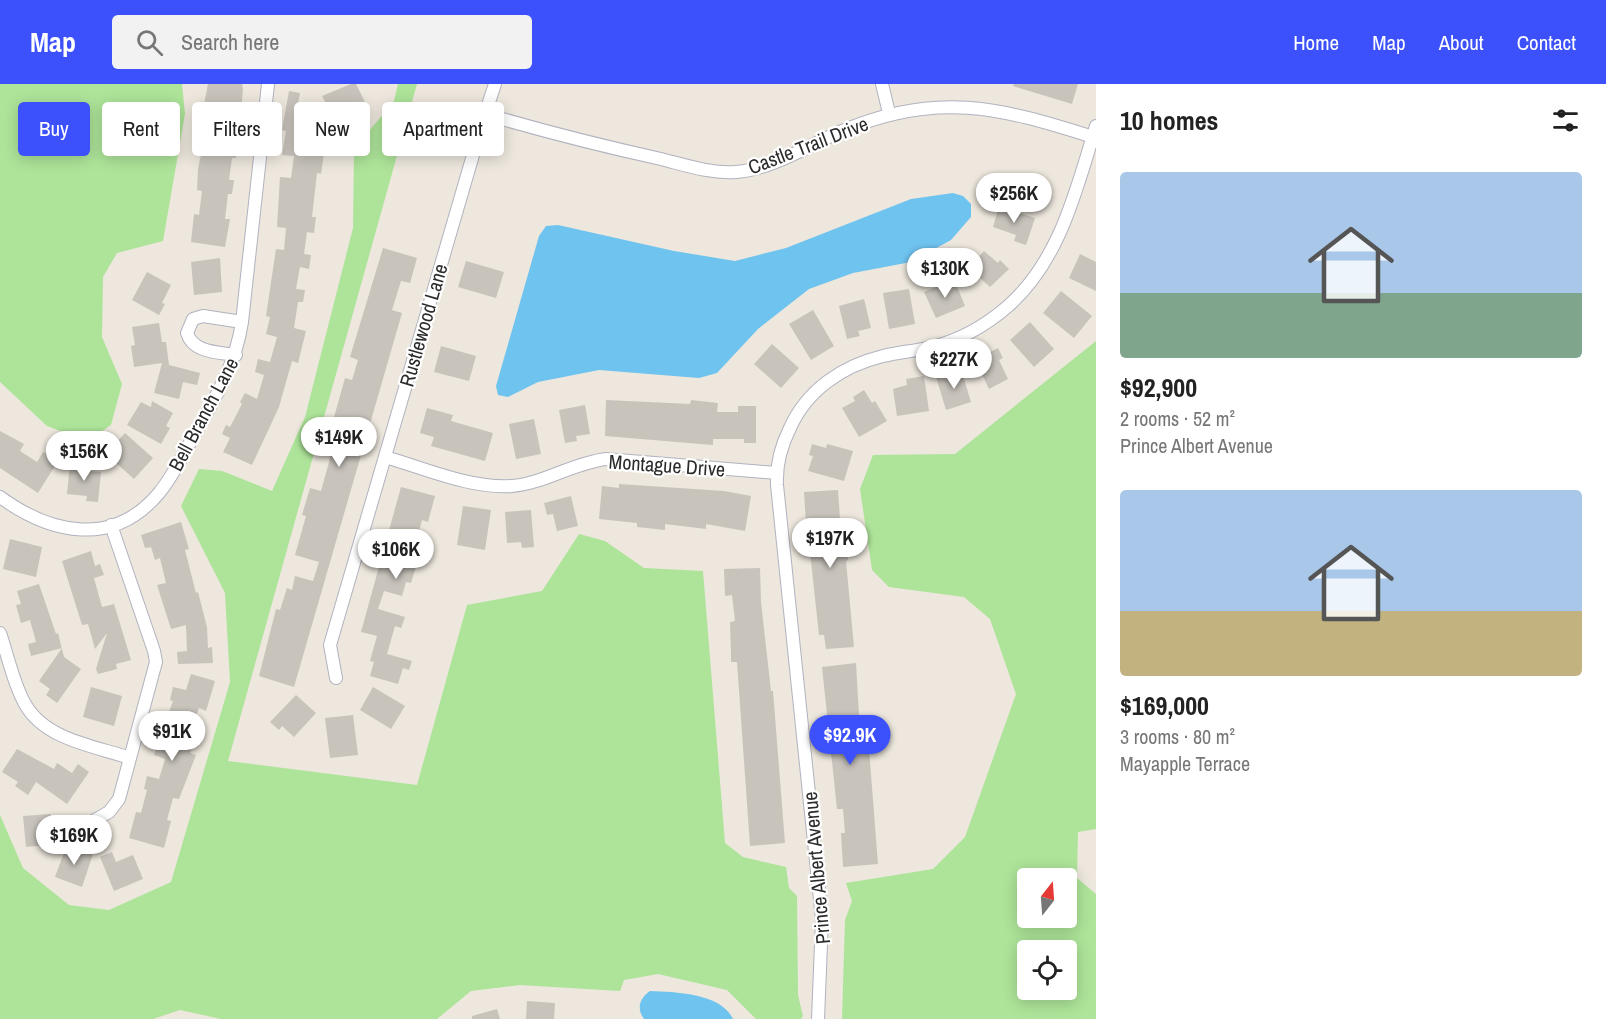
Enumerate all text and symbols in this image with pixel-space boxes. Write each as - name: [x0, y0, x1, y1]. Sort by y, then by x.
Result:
- search box: [112, 15, 532, 69]
- text: Map: [30, 23, 76, 61]
- icon: search: [133, 26, 166, 59]
- text: Search here: [181, 27, 279, 57]
- text: Home: [1293, 28, 1339, 57]
- text: Map: [1372, 28, 1406, 57]
- text: About: [1439, 28, 1484, 57]
- text: Contact: [1517, 28, 1576, 57]
- chip: Buy: [18, 102, 90, 156]
- chip: Rent: [102, 102, 180, 156]
- chip: Filters: [192, 102, 282, 156]
- chip: New: [294, 102, 370, 156]
- chip: Apartment: [382, 102, 504, 156]
- text: 10 homes: [1120, 103, 1218, 138]
- icon: filters: [1549, 104, 1582, 137]
- street label: Castle Trail Drive: [744, 110, 872, 180]
- pin: $256K: [972, 173, 1056, 224]
- text: $256K: [990, 179, 1038, 206]
- icon: home: [1297, 211, 1405, 319]
- pin: $130K: [903, 248, 987, 299]
- text: $130K: [921, 254, 969, 281]
- street label: Rustlewood Lane: [393, 260, 453, 390]
- pin: $227K: [912, 339, 996, 390]
- text: $227K: [930, 345, 978, 372]
- street label: Bell Branch Lane: [162, 353, 244, 475]
- text: $92,900: [1120, 370, 1197, 405]
- text: 2 rooms · 52 m²: [1120, 405, 1235, 432]
- pin: $149K: [297, 417, 381, 468]
- text: $149K: [315, 423, 363, 450]
- pin: $156K: [42, 431, 126, 482]
- text: Prince Albert Avenue: [1120, 432, 1273, 459]
- text: $156K: [60, 437, 108, 464]
- street label: Montague Drive: [608, 447, 726, 483]
- pin: $197K: [788, 518, 872, 569]
- text: $197K: [806, 524, 854, 551]
- pin: $106K: [354, 529, 438, 580]
- icon: home: [1297, 529, 1405, 637]
- text: $106K: [372, 535, 420, 562]
- text: $169,000: [1120, 688, 1209, 723]
- pin: $91K: [136, 711, 208, 762]
- pin: $92.9K: [801, 715, 899, 766]
- text: $91K: [152, 717, 192, 744]
- text: $92.9K: [824, 721, 876, 748]
- text: 3 rooms · 80 m²: [1120, 723, 1235, 750]
- text: Mayapple Terrace: [1120, 750, 1250, 777]
- street label: Prince Albert Avenue: [796, 791, 836, 945]
- pin: $169K: [32, 815, 116, 866]
- text: $169K: [50, 821, 98, 848]
- north arrow: [1017, 868, 1077, 928]
- map controls: [1017, 868, 1077, 1000]
- button: locate: [1017, 940, 1077, 1000]

